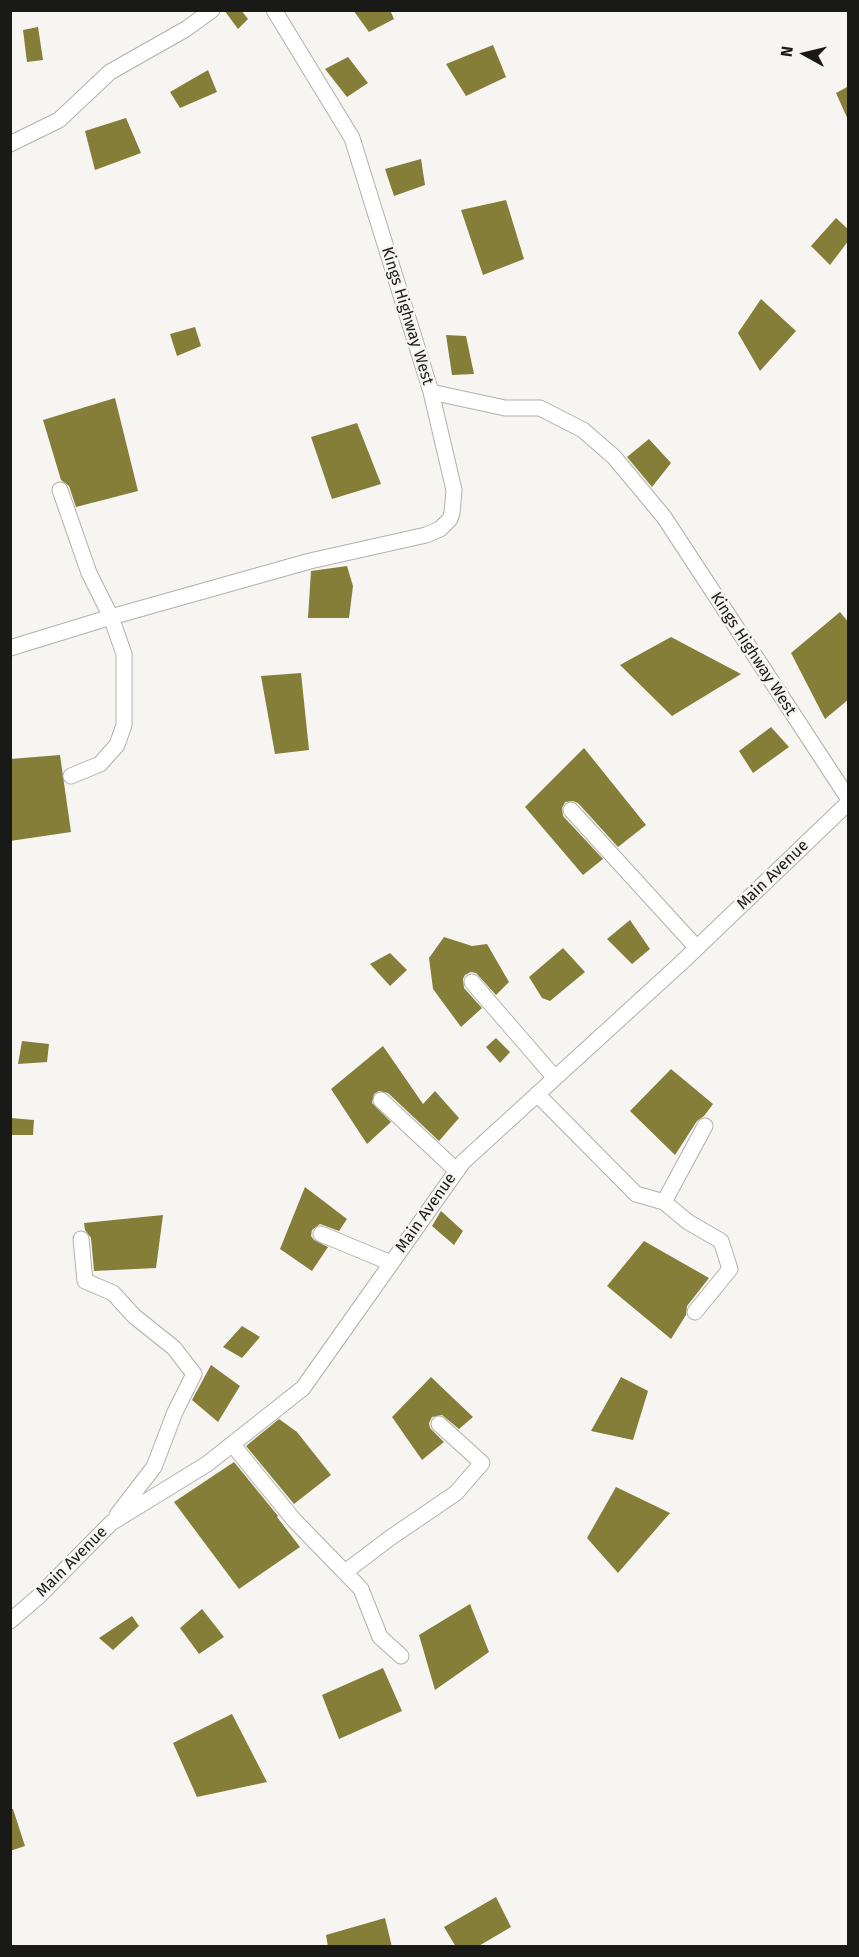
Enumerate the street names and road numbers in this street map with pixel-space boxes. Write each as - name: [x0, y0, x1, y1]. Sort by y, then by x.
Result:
- street label: Kings Highway West: [377, 245, 437, 387]
- street label: Kings Highway West: [706, 589, 800, 719]
- street label: Main Avenue: [733, 836, 813, 914]
- street label: Main Avenue: [392, 1170, 460, 1256]
- street label: Main Avenue: [33, 1523, 111, 1601]

